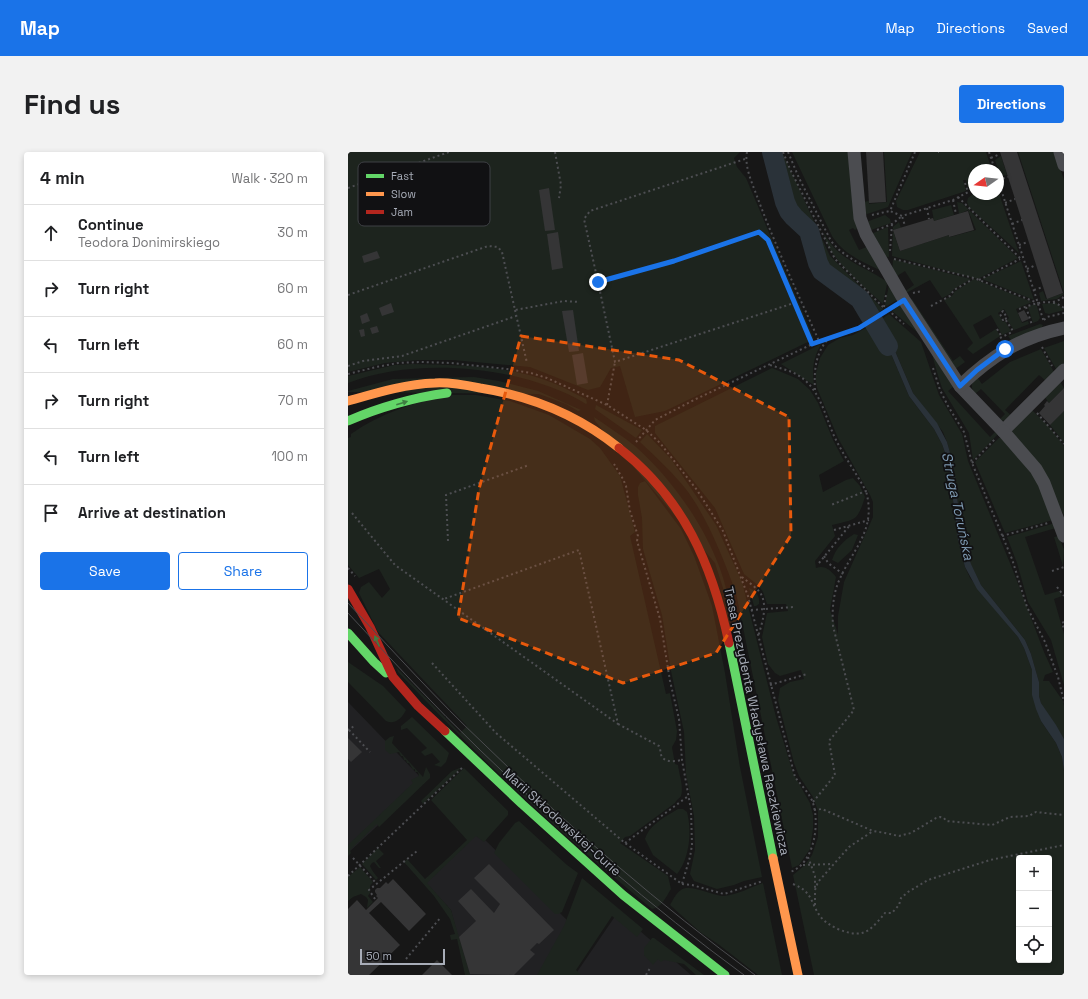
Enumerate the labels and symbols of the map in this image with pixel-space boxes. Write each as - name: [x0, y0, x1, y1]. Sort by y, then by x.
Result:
- legend: [358, 162, 490, 226]
- north arrow: [968, 164, 1004, 200]
- text: Fast: [391, 169, 414, 183]
- text: Slow: [391, 187, 416, 201]
- text: Jam: [391, 205, 413, 219]
- route end: [589, 273, 607, 291]
- route start: [996, 340, 1014, 358]
- one-way arrow: [396, 400, 408, 406]
- water label: Struga Toruńska: [938, 450, 978, 563]
- street label: Trasa Prezydenta Władysława Raczkiewicza: [720, 585, 794, 857]
- one-way arrow: [374, 636, 380, 647]
- street label: Marii Skłodowskiej-Curie: [499, 764, 625, 880]
- scale bar: [360, 947, 445, 966]

